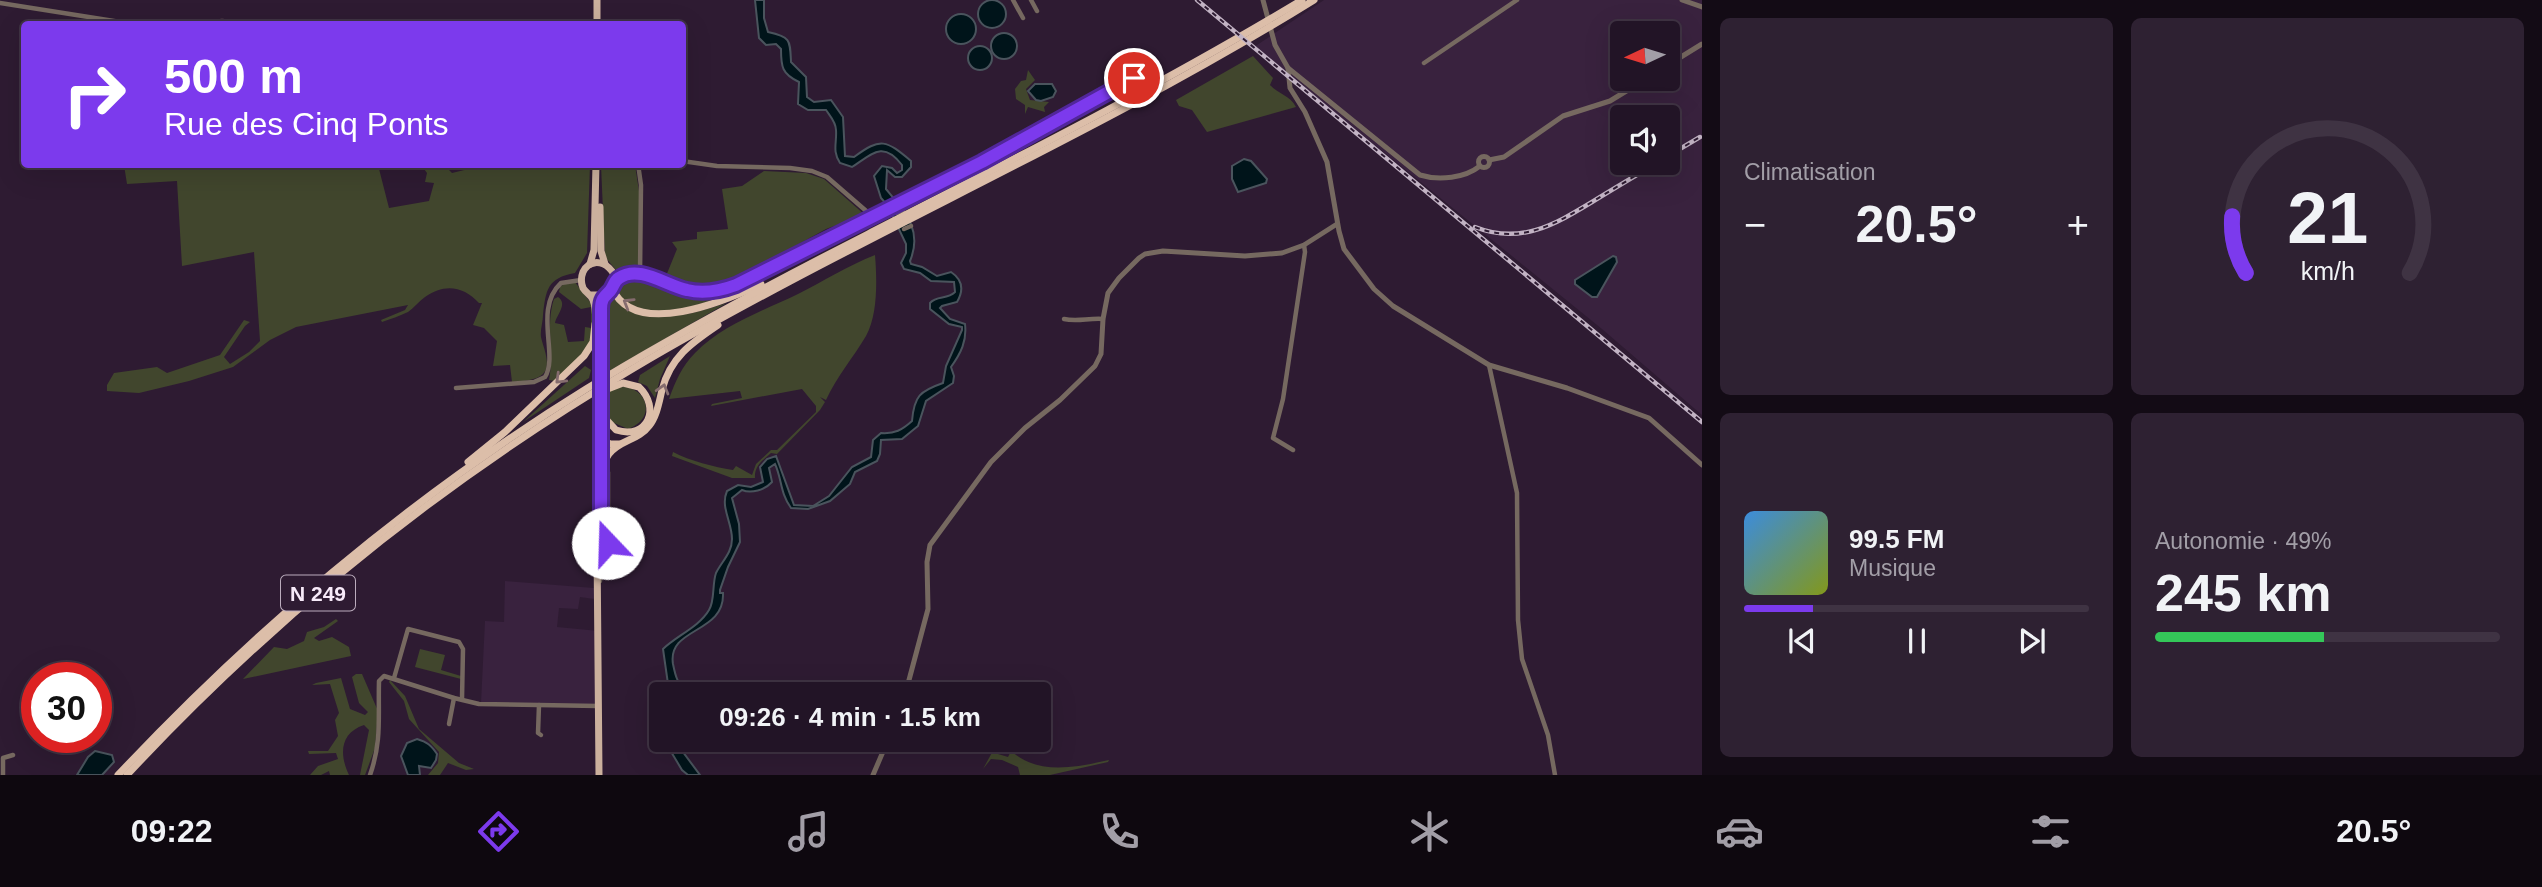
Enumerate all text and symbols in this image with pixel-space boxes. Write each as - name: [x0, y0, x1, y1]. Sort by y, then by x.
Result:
- north arrow: [1610, 21, 1680, 91]
- map controls: [1610, 21, 1680, 175]
- pin: [1104, 48, 1164, 108]
- icon: right: [49, 49, 140, 140]
- text: 500 m: [164, 49, 303, 103]
- icon: arrive: [1115, 59, 1153, 97]
- button: sound: [1610, 105, 1680, 175]
- text: Rue des Cinq Ponts: [164, 106, 449, 142]
- text: Climatisation: [1744, 159, 1876, 185]
- text: 21: [2287, 177, 2368, 258]
- text: 20.5°: [1855, 195, 1978, 253]
- text: −: [1744, 204, 1766, 246]
- text: +: [2067, 204, 2089, 246]
- text: km/h: [2300, 256, 2355, 284]
- one-way arrow: [623, 299, 636, 312]
- one-way arrow: [555, 371, 568, 384]
- one-way arrow: [654, 383, 669, 395]
- position arrow: [571, 506, 645, 580]
- text: 99.5 FM: [1849, 524, 1944, 554]
- text: Autonomie · 49%: [2155, 528, 2331, 554]
- text: Musique: [1849, 555, 1936, 581]
- text: 245 km: [2155, 564, 2331, 622]
- road number: N 249: [281, 576, 355, 610]
- icon: previous: [1783, 622, 1821, 660]
- icon: pause: [1898, 622, 1936, 660]
- icon: next: [2013, 622, 2051, 660]
- speed limit sign: 30: [21, 662, 112, 753]
- text: 09:26 · 4 min · 1.5 km: [719, 702, 981, 732]
- icon: directions: [474, 807, 523, 856]
- icon: music: [784, 807, 833, 856]
- icon: phone: [1095, 807, 1144, 856]
- icon: climate: [1405, 807, 1454, 856]
- icon: car: [1715, 807, 1764, 856]
- icon: filters: [2026, 807, 2075, 856]
- text: 09:22: [131, 813, 213, 849]
- text: 20.5°: [2336, 813, 2411, 849]

